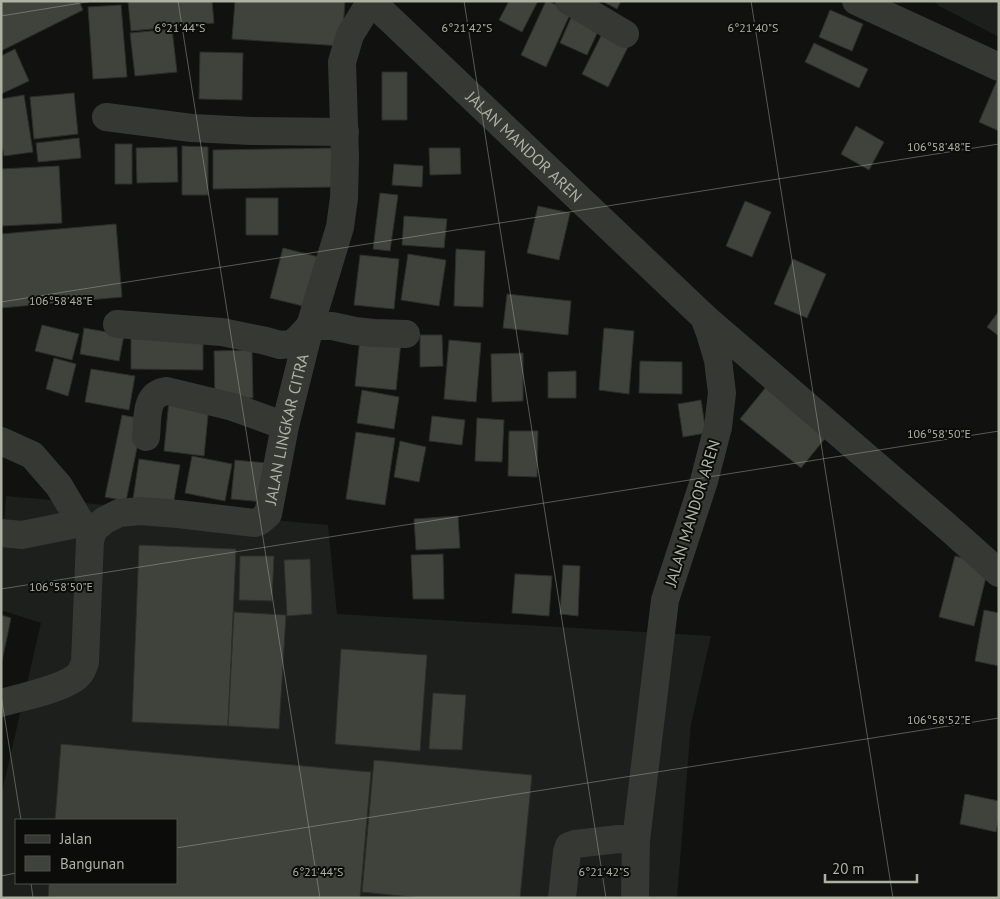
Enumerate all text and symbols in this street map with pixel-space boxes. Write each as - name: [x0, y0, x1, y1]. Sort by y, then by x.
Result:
- text: 6°21'44"S: [155, 20, 205, 35]
- text: 6°21'42"S: [442, 20, 492, 35]
- text: 6°21'40"S: [728, 20, 778, 35]
- street label: JALAN MANDOR AREN: [461, 86, 587, 206]
- text: 106°58'48"E: [907, 139, 971, 154]
- text: 106°58'48"E: [29, 293, 93, 308]
- street label: JALAN LINGKAR CITRA: [260, 351, 313, 507]
- text: 106°58'50"E: [907, 426, 971, 441]
- street label: JALAN MANDOR AREN: [660, 437, 724, 590]
- text: 106°58'50"E: [29, 579, 93, 594]
- text: 106°58'52"E: [907, 712, 971, 727]
- legend: [15, 819, 178, 884]
- text: Jalan: [59, 829, 92, 848]
- scale bar: [825, 852, 918, 884]
- text: Bangunan: [60, 854, 124, 873]
- text: 20 m: [832, 859, 865, 878]
- text: 6°21'44"S: [293, 864, 343, 879]
- text: 6°21'42"S: [579, 864, 629, 879]

